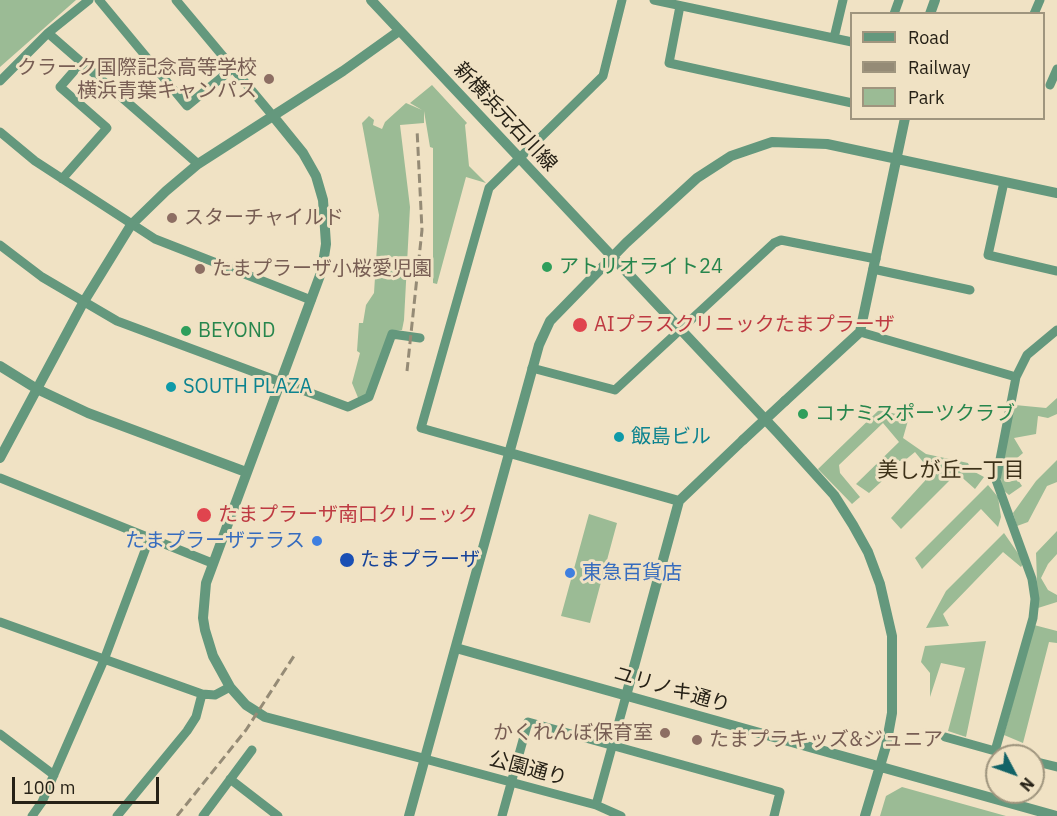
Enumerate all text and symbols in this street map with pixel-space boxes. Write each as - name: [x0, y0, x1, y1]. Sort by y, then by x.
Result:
- legend: [850, 12, 1045, 120]
- text: Road: [908, 26, 949, 49]
- place label: クラーク国際記念高等学校 横浜青葉キャンパス: [17, 56, 257, 103]
- text: Railway: [908, 56, 970, 79]
- street label: 新横浜元石川線: [448, 58, 562, 176]
- marker: クラーク国際記念高等学校 横浜青葉キャンパス: [262, 72, 276, 86]
- text: Park: [908, 86, 944, 109]
- place label: スターチャイルド: [184, 206, 344, 230]
- marker: スターチャイルド: [165, 211, 179, 225]
- place label: アトリオライト24: [559, 255, 723, 279]
- place label: たまプラーザ小桜愛児園: [212, 257, 432, 281]
- marker: アトリオライト24: [540, 260, 554, 274]
- marker: たまプラーザ小桜愛児園: [193, 262, 207, 276]
- place label: AIプラスクリニックたまプラーザ: [594, 313, 895, 337]
- marker: AIプラスクリニックたまプラーザ: [571, 316, 589, 334]
- place label: BEYOND: [198, 319, 275, 343]
- marker: BEYOND: [179, 324, 193, 338]
- place label: SOUTH PLAZA: [183, 375, 312, 399]
- marker: SOUTH PLAZA: [164, 380, 178, 394]
- place label: コナミスポーツクラブ: [815, 402, 1015, 426]
- marker: コナミスポーツクラブ: [796, 407, 810, 421]
- place label: 飯島ビル: [631, 425, 711, 449]
- marker: 飯島ビル: [612, 430, 626, 444]
- district label: 美しが丘一丁目: [878, 458, 1024, 484]
- place label: たまプラーザ南口クリニック: [218, 503, 478, 527]
- marker: たまプラーザ南口クリニック: [195, 506, 213, 524]
- place label: たまプラーザテラス: [125, 529, 305, 553]
- marker: たまプラーザテラス: [310, 534, 324, 548]
- place label: たまプラーザ: [360, 548, 480, 572]
- marker: たまプラーザ: [338, 551, 356, 569]
- place label: 東急百貨店: [582, 561, 682, 585]
- marker: 東急百貨店: [563, 566, 577, 580]
- street label: ユリノキ通り: [611, 662, 733, 718]
- place label: かくれんぼ保育室: [493, 721, 653, 745]
- marker: かくれんぼ保育室: [658, 726, 672, 740]
- place label: たまプラキッズ&ジュニア: [709, 728, 943, 752]
- marker: たまプラキッズ&ジュニア: [690, 733, 704, 747]
- north arrow: [985, 744, 1045, 804]
- street label: 公園通り: [486, 747, 570, 791]
- scale bar: [15, 765, 162, 803]
- text: N: [1016, 774, 1038, 795]
- text: 100 m: [23, 776, 75, 799]

